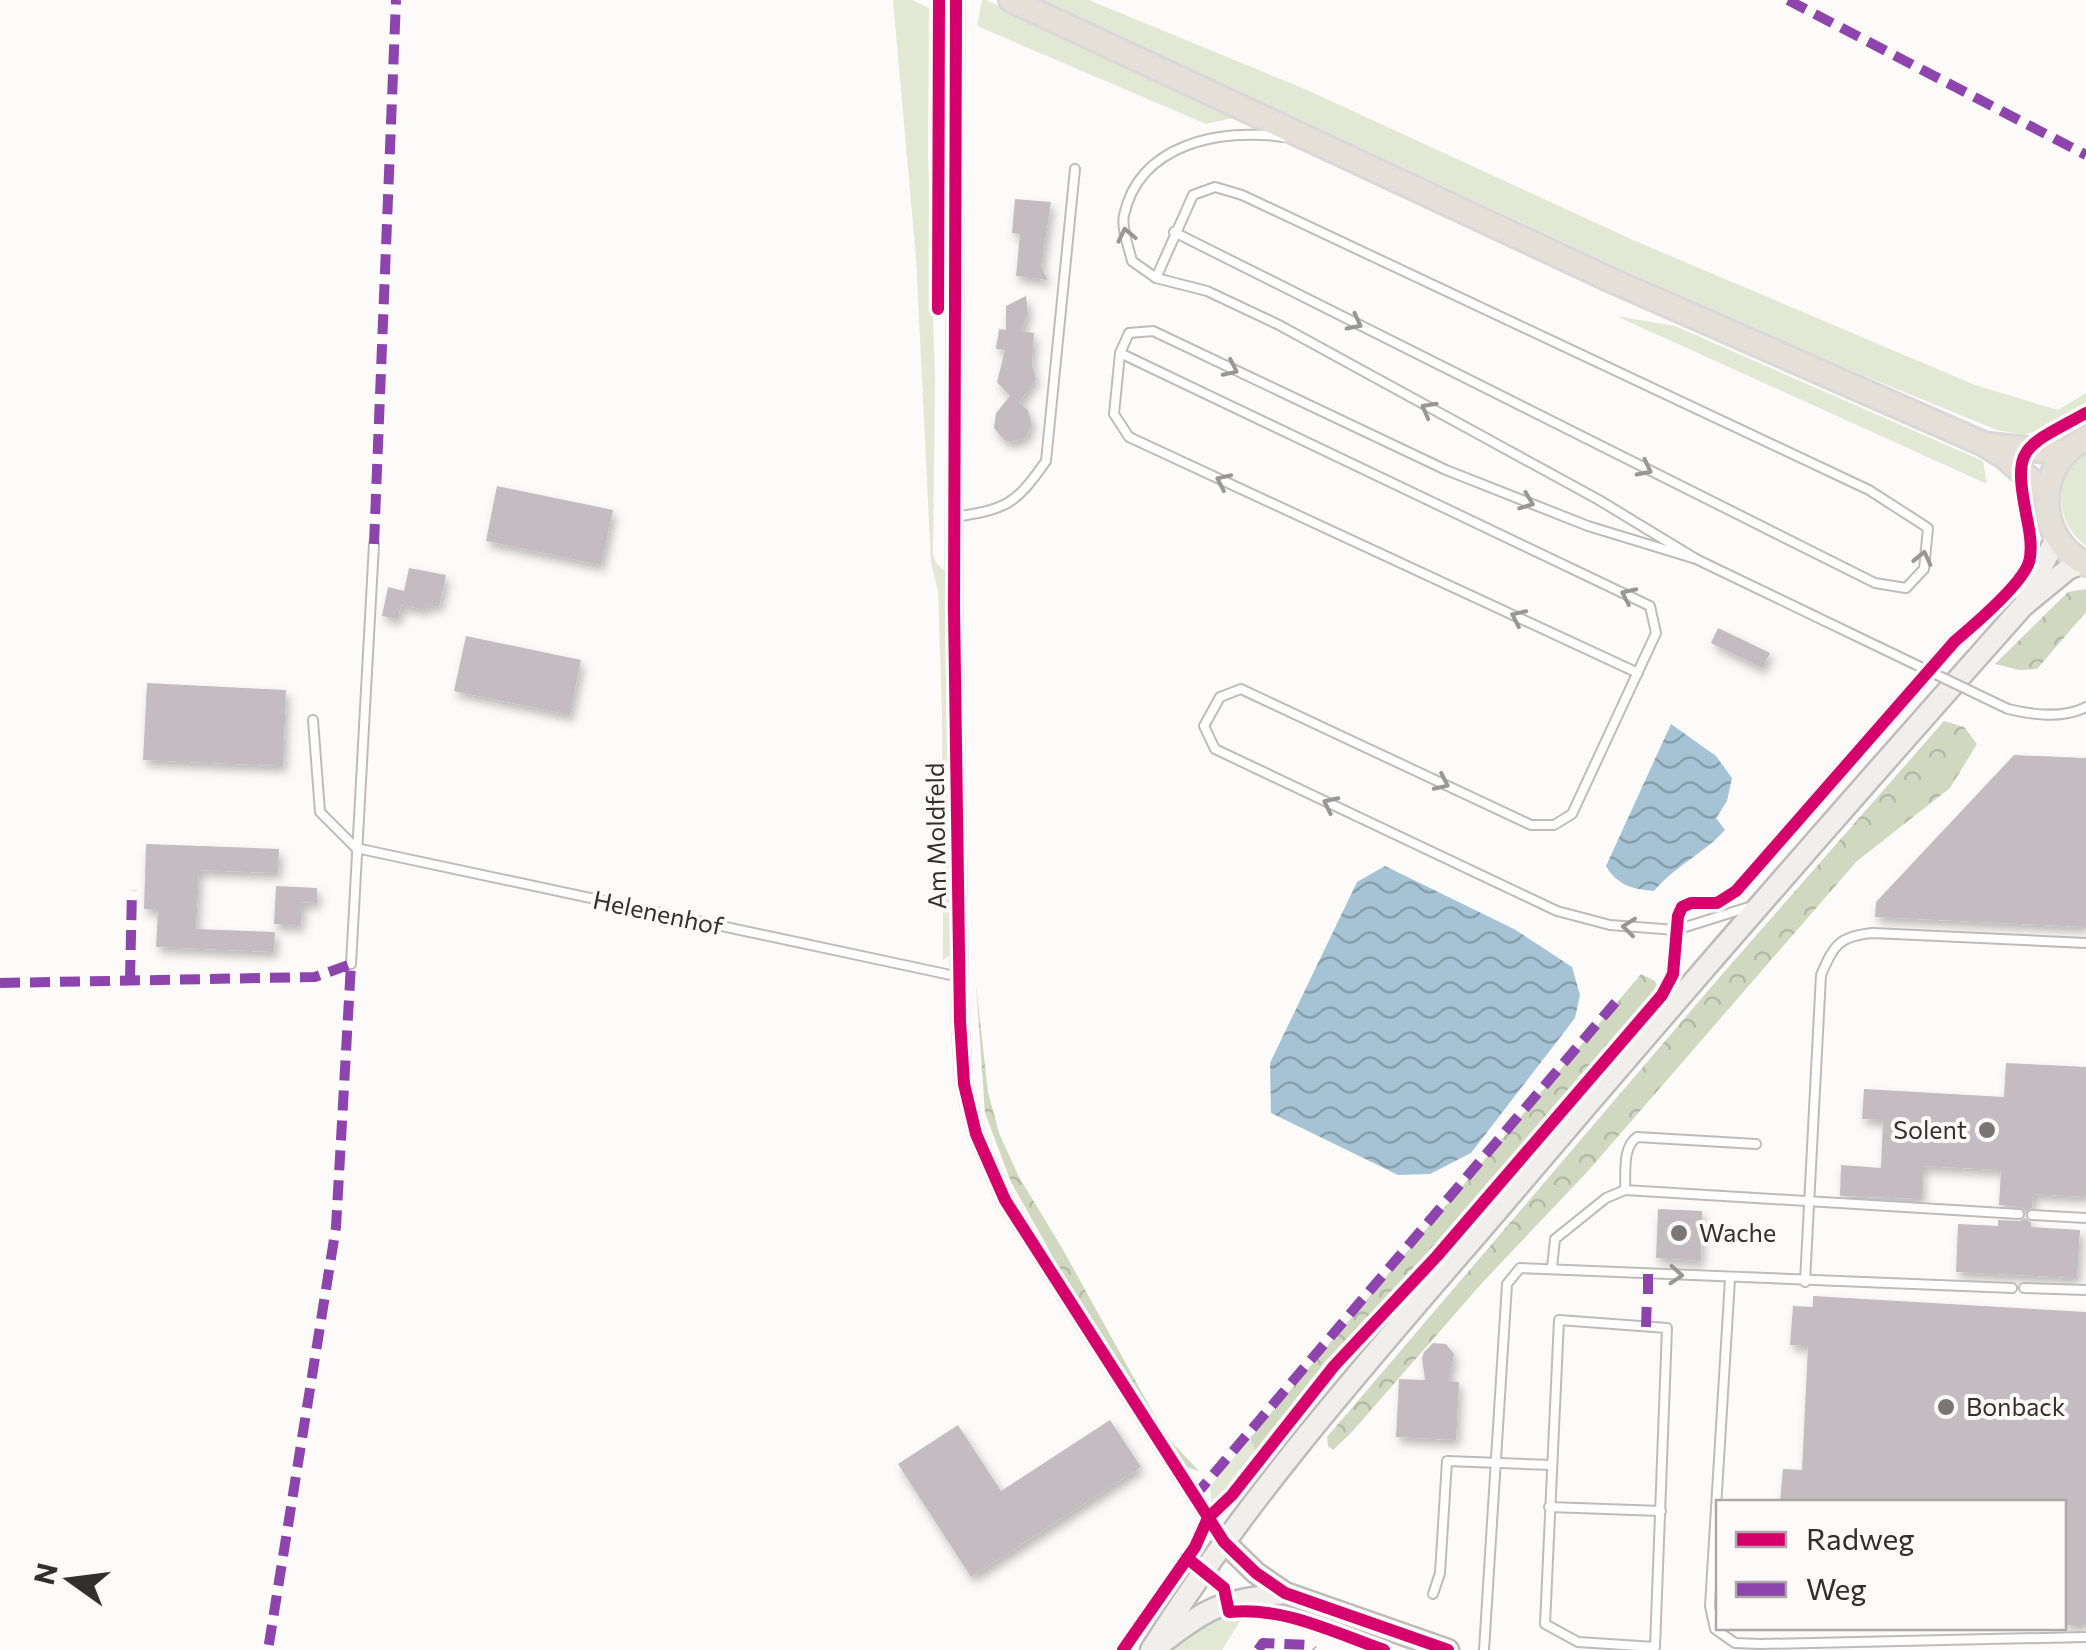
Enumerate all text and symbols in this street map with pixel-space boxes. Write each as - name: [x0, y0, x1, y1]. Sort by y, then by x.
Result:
- one-way arrow: [1117, 226, 1138, 243]
- one-way arrow: [1345, 311, 1363, 331]
- one-way arrow: [1221, 356, 1239, 376]
- one-way arrow: [1421, 401, 1439, 421]
- one-way arrow: [1635, 456, 1653, 476]
- one-way arrow: [1215, 473, 1233, 493]
- one-way arrow: [1518, 490, 1535, 511]
- one-way arrow: [1911, 549, 1932, 566]
- one-way arrow: [1620, 588, 1638, 608]
- one-way arrow: [1510, 610, 1528, 630]
- street label: Am Moldfeld: [919, 762, 951, 910]
- one-way arrow: [1431, 771, 1449, 791]
- one-way arrow: [1322, 796, 1340, 816]
- street label: Helenenhof: [590, 884, 726, 940]
- one-way arrow: [1621, 917, 1637, 939]
- place label: Solent: [1893, 1114, 1967, 1144]
- marker: Solent: [1976, 1119, 1998, 1141]
- place label: Wache: [1699, 1217, 1776, 1247]
- marker: Wache: [1668, 1222, 1690, 1244]
- one-way arrow: [1668, 1264, 1684, 1286]
- place label: Bonback: [1966, 1391, 2066, 1421]
- marker: Bonback: [1935, 1396, 1957, 1418]
- legend: [1716, 1500, 2066, 1630]
- text: Radweg: [1806, 1519, 1915, 1556]
- north arrow: [20, 1530, 120, 1630]
- text: N: [26, 1559, 64, 1588]
- text: Weg: [1806, 1569, 1867, 1606]

